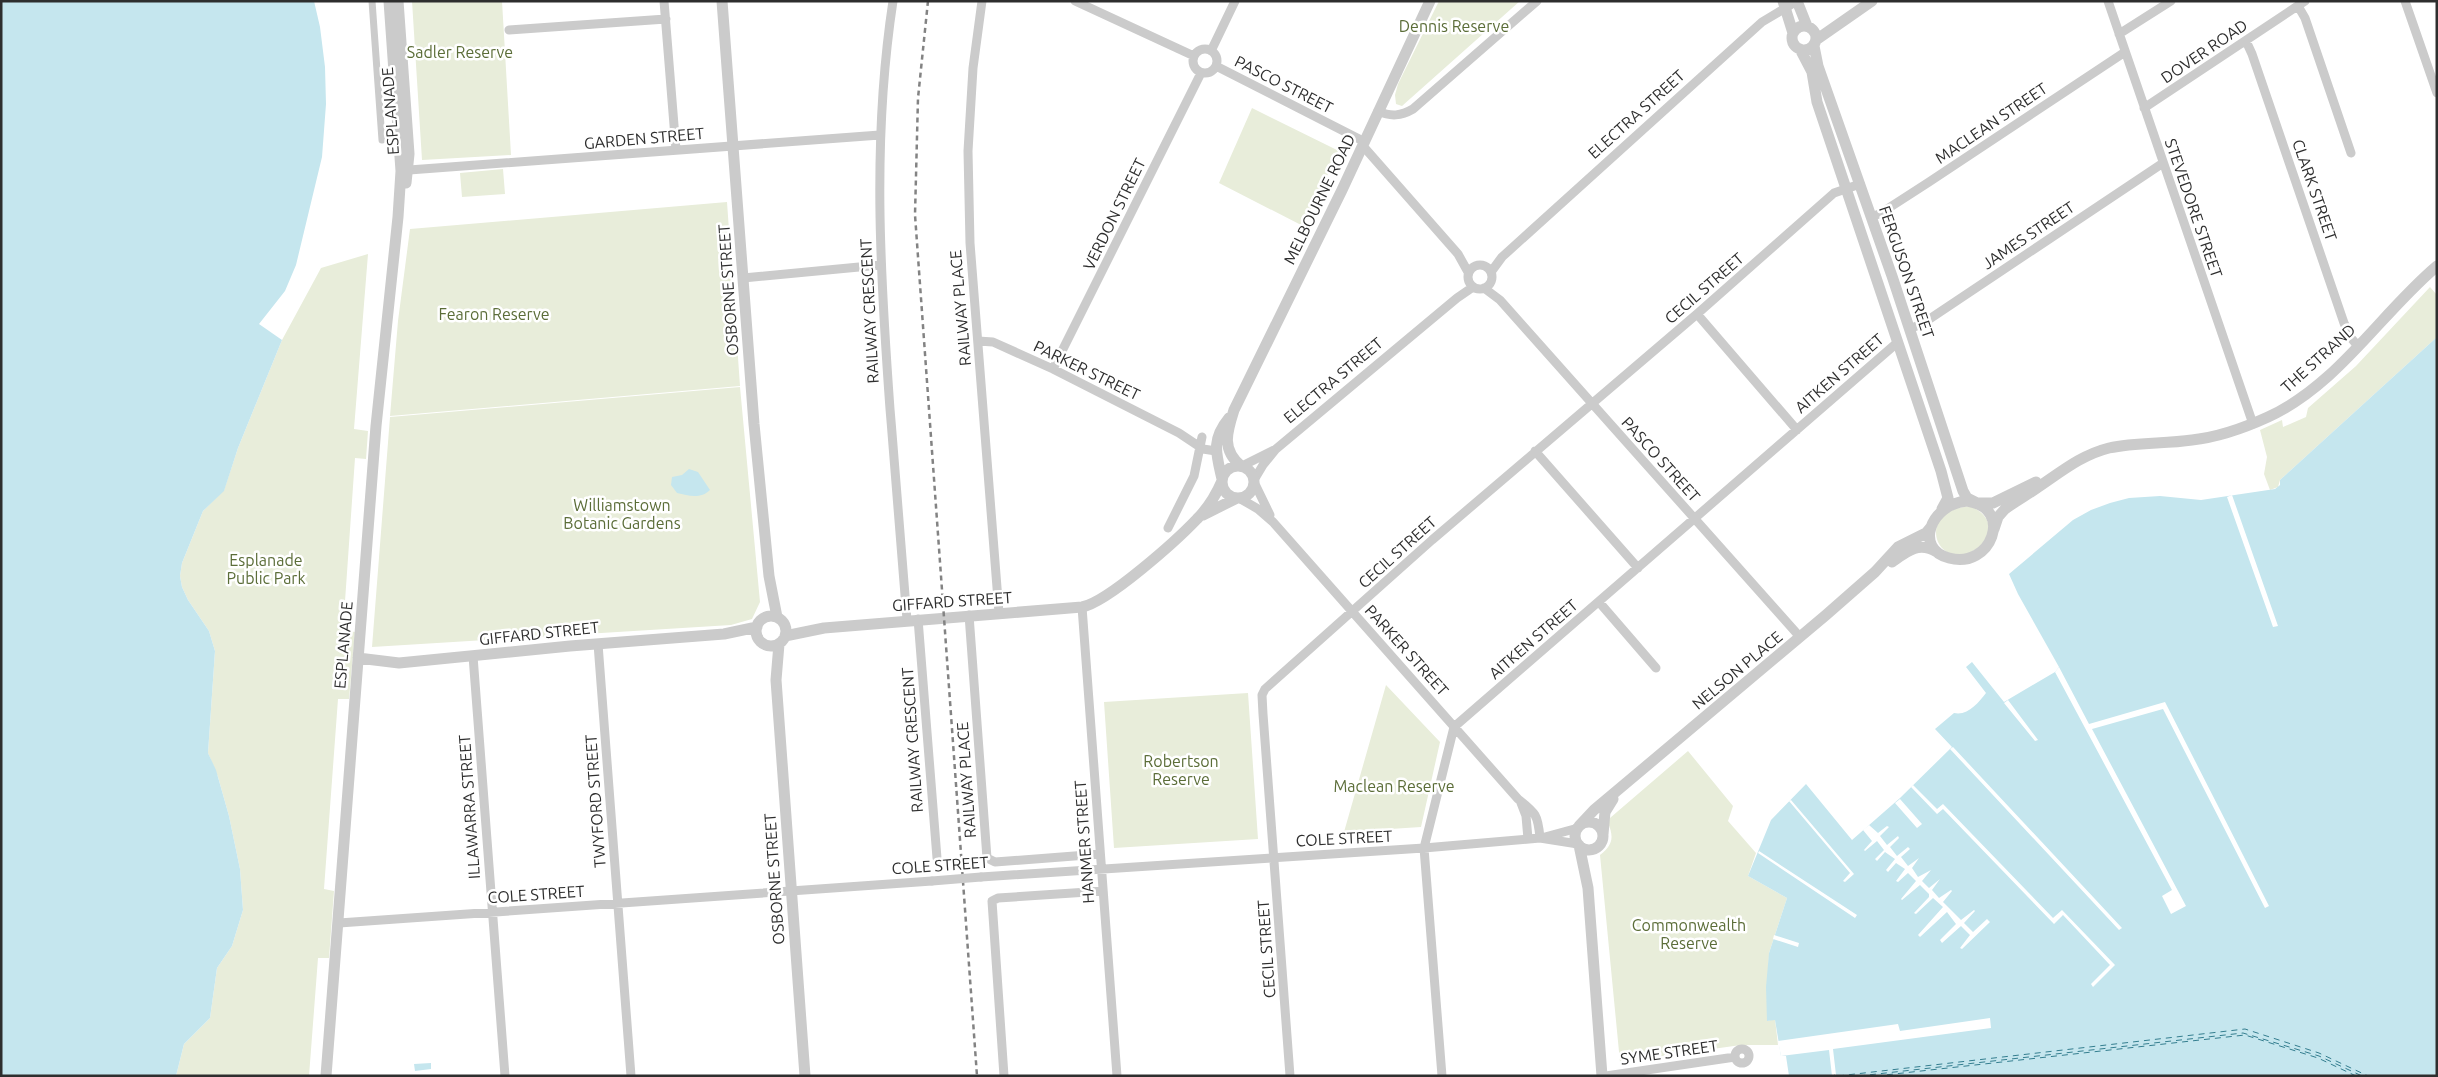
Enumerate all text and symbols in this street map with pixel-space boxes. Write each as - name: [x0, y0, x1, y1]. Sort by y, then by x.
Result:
- street label: DOVER ROAD: [2157, 16, 2251, 86]
- park label: Dennis Reserve: [1399, 17, 1509, 35]
- park label: Sadler Reserve: [407, 43, 513, 61]
- street label: PASCO STREET: [1232, 52, 1336, 117]
- street label: ESPLANADE: [378, 66, 402, 156]
- street label: ELECTRA STREET: [1584, 66, 1688, 162]
- street label: MACLEAN STREET: [1932, 79, 2050, 167]
- street label: GARDEN STREET: [583, 124, 705, 152]
- street label: MELBOURNE ROAD: [1280, 131, 1358, 267]
- street label: STEVEDORE STREET: [2162, 136, 2226, 280]
- street label: CLARK STREET: [2289, 137, 2341, 243]
- street label: VERDON STREET: [1079, 155, 1149, 273]
- street label: JAMES STREET: [1979, 197, 2078, 272]
- street label: FERGUSON STREET: [1876, 203, 1938, 341]
- street label: OSBORNE STREET: [714, 224, 742, 356]
- street label: RAILWAY CRESCENT: [856, 238, 882, 384]
- street label: RAILWAY PLACE: [946, 249, 974, 367]
- street label: CECIL STREET: [1661, 249, 1747, 327]
- park label: Fearon Reserve: [438, 305, 550, 323]
- street label: THE STRAND: [2277, 320, 2359, 396]
- street label: AITKEN STREET: [1791, 330, 1887, 416]
- street label: ELECTRA STREET: [1280, 333, 1386, 427]
- street label: PARKER STREET: [1031, 337, 1143, 403]
- street label: PASCO STREET: [1618, 413, 1704, 505]
- park label: Williamstown Botanic Gardens: [563, 496, 681, 532]
- street label: CECIL STREET: [1354, 512, 1440, 592]
- park label: Esplanade Public Park: [226, 551, 306, 587]
- street label: GIFFARD STREET: [891, 588, 1013, 614]
- street label: AITKEN STREET: [1485, 596, 1581, 682]
- street label: ESPLANADE: [330, 600, 356, 690]
- street label: PARKER STREET: [1362, 601, 1452, 699]
- street label: GIFFARD STREET: [478, 618, 600, 648]
- street label: NELSON PLACE: [1688, 627, 1786, 713]
- street label: RAILWAY CRESCENT: [898, 667, 926, 813]
- street label: RAILWAY PLACE: [953, 721, 979, 839]
- street label: ILLAWARRA STREET: [455, 734, 483, 880]
- street label: TWYFORD STREET: [581, 734, 609, 868]
- park label: Robertson Reserve: [1143, 752, 1219, 788]
- park label: Maclean Reserve: [1333, 777, 1455, 795]
- street label: HANMER STREET: [1071, 780, 1097, 904]
- street label: OSBORNE STREET: [760, 813, 788, 945]
- street label: COLE STREET: [1295, 826, 1393, 850]
- street label: COLE STREET: [891, 853, 989, 877]
- street label: COLE STREET: [487, 882, 585, 906]
- street label: CECIL STREET: [1254, 899, 1278, 999]
- park label: Commonwealth Reserve: [1632, 916, 1746, 952]
- street label: SYME STREET: [1619, 1036, 1719, 1068]

